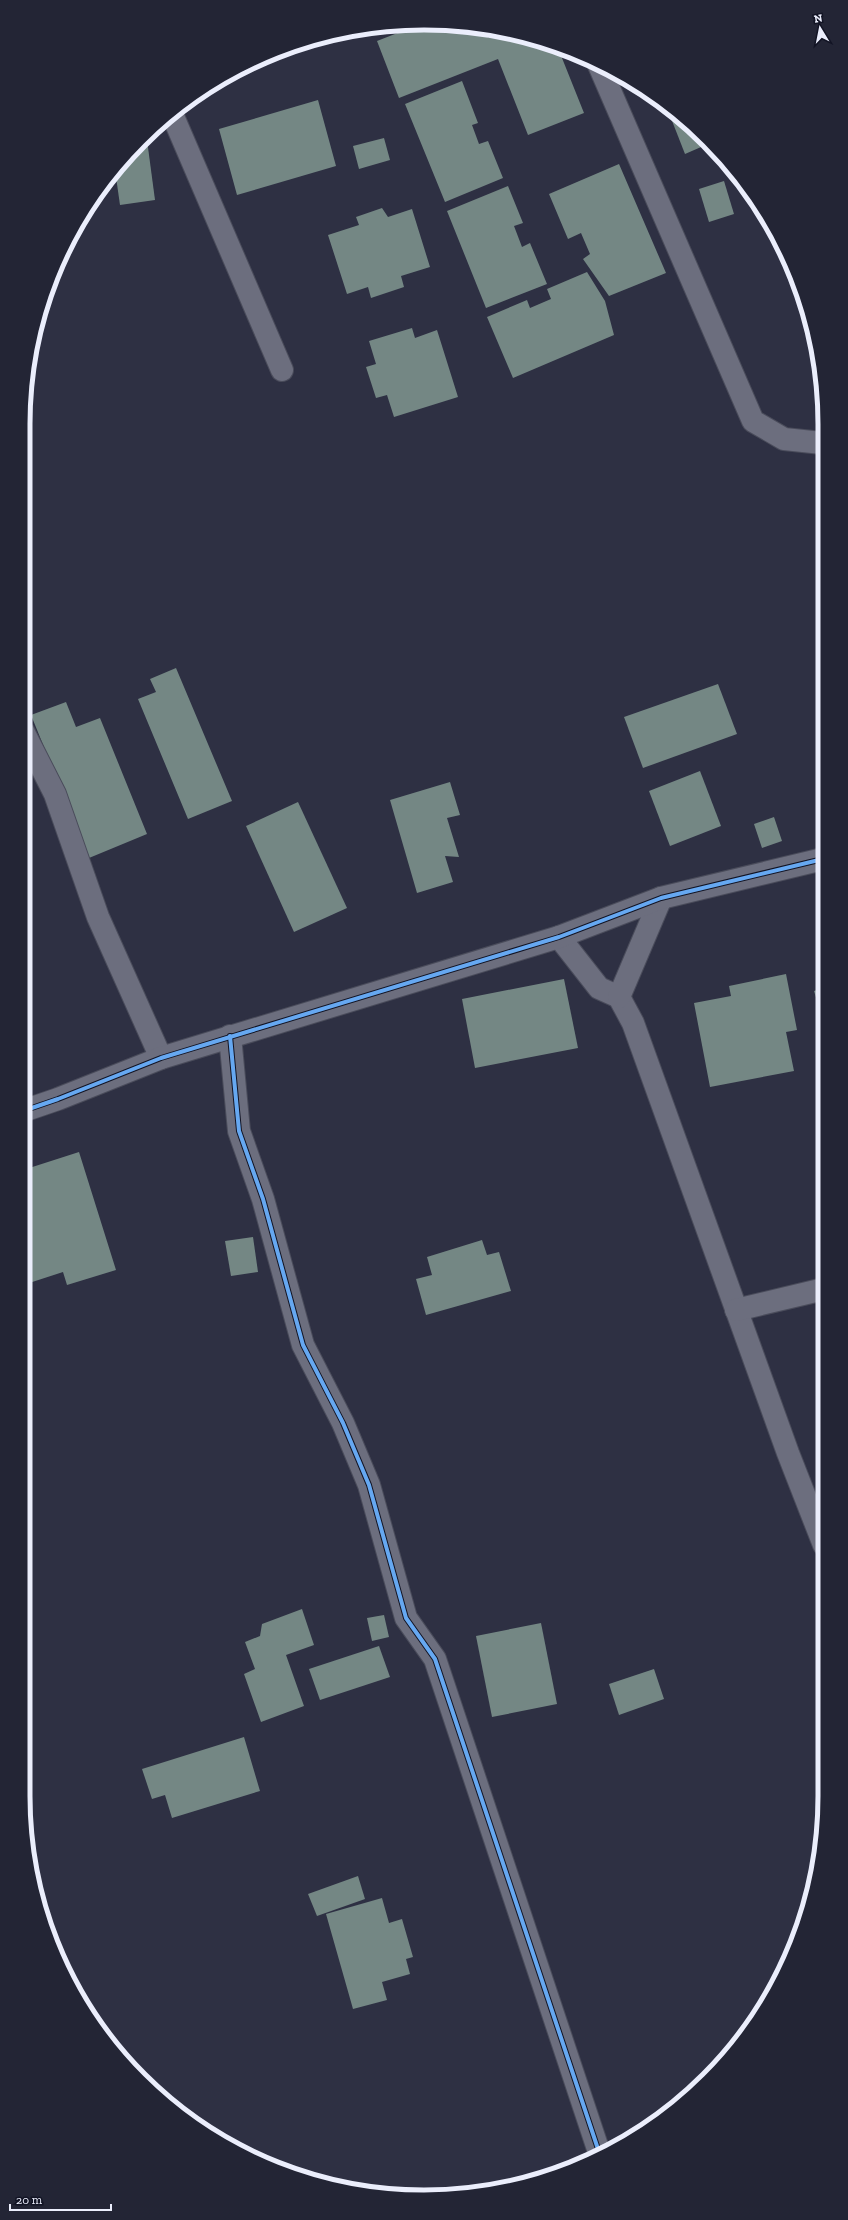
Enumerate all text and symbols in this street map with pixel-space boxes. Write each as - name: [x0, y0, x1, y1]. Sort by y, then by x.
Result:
- north arrow: [800, 8, 840, 48]
- text: N: [813, 11, 824, 26]
- scale bar: [10, 2186, 111, 2212]
- text: 20 m: [16, 2193, 43, 2207]

